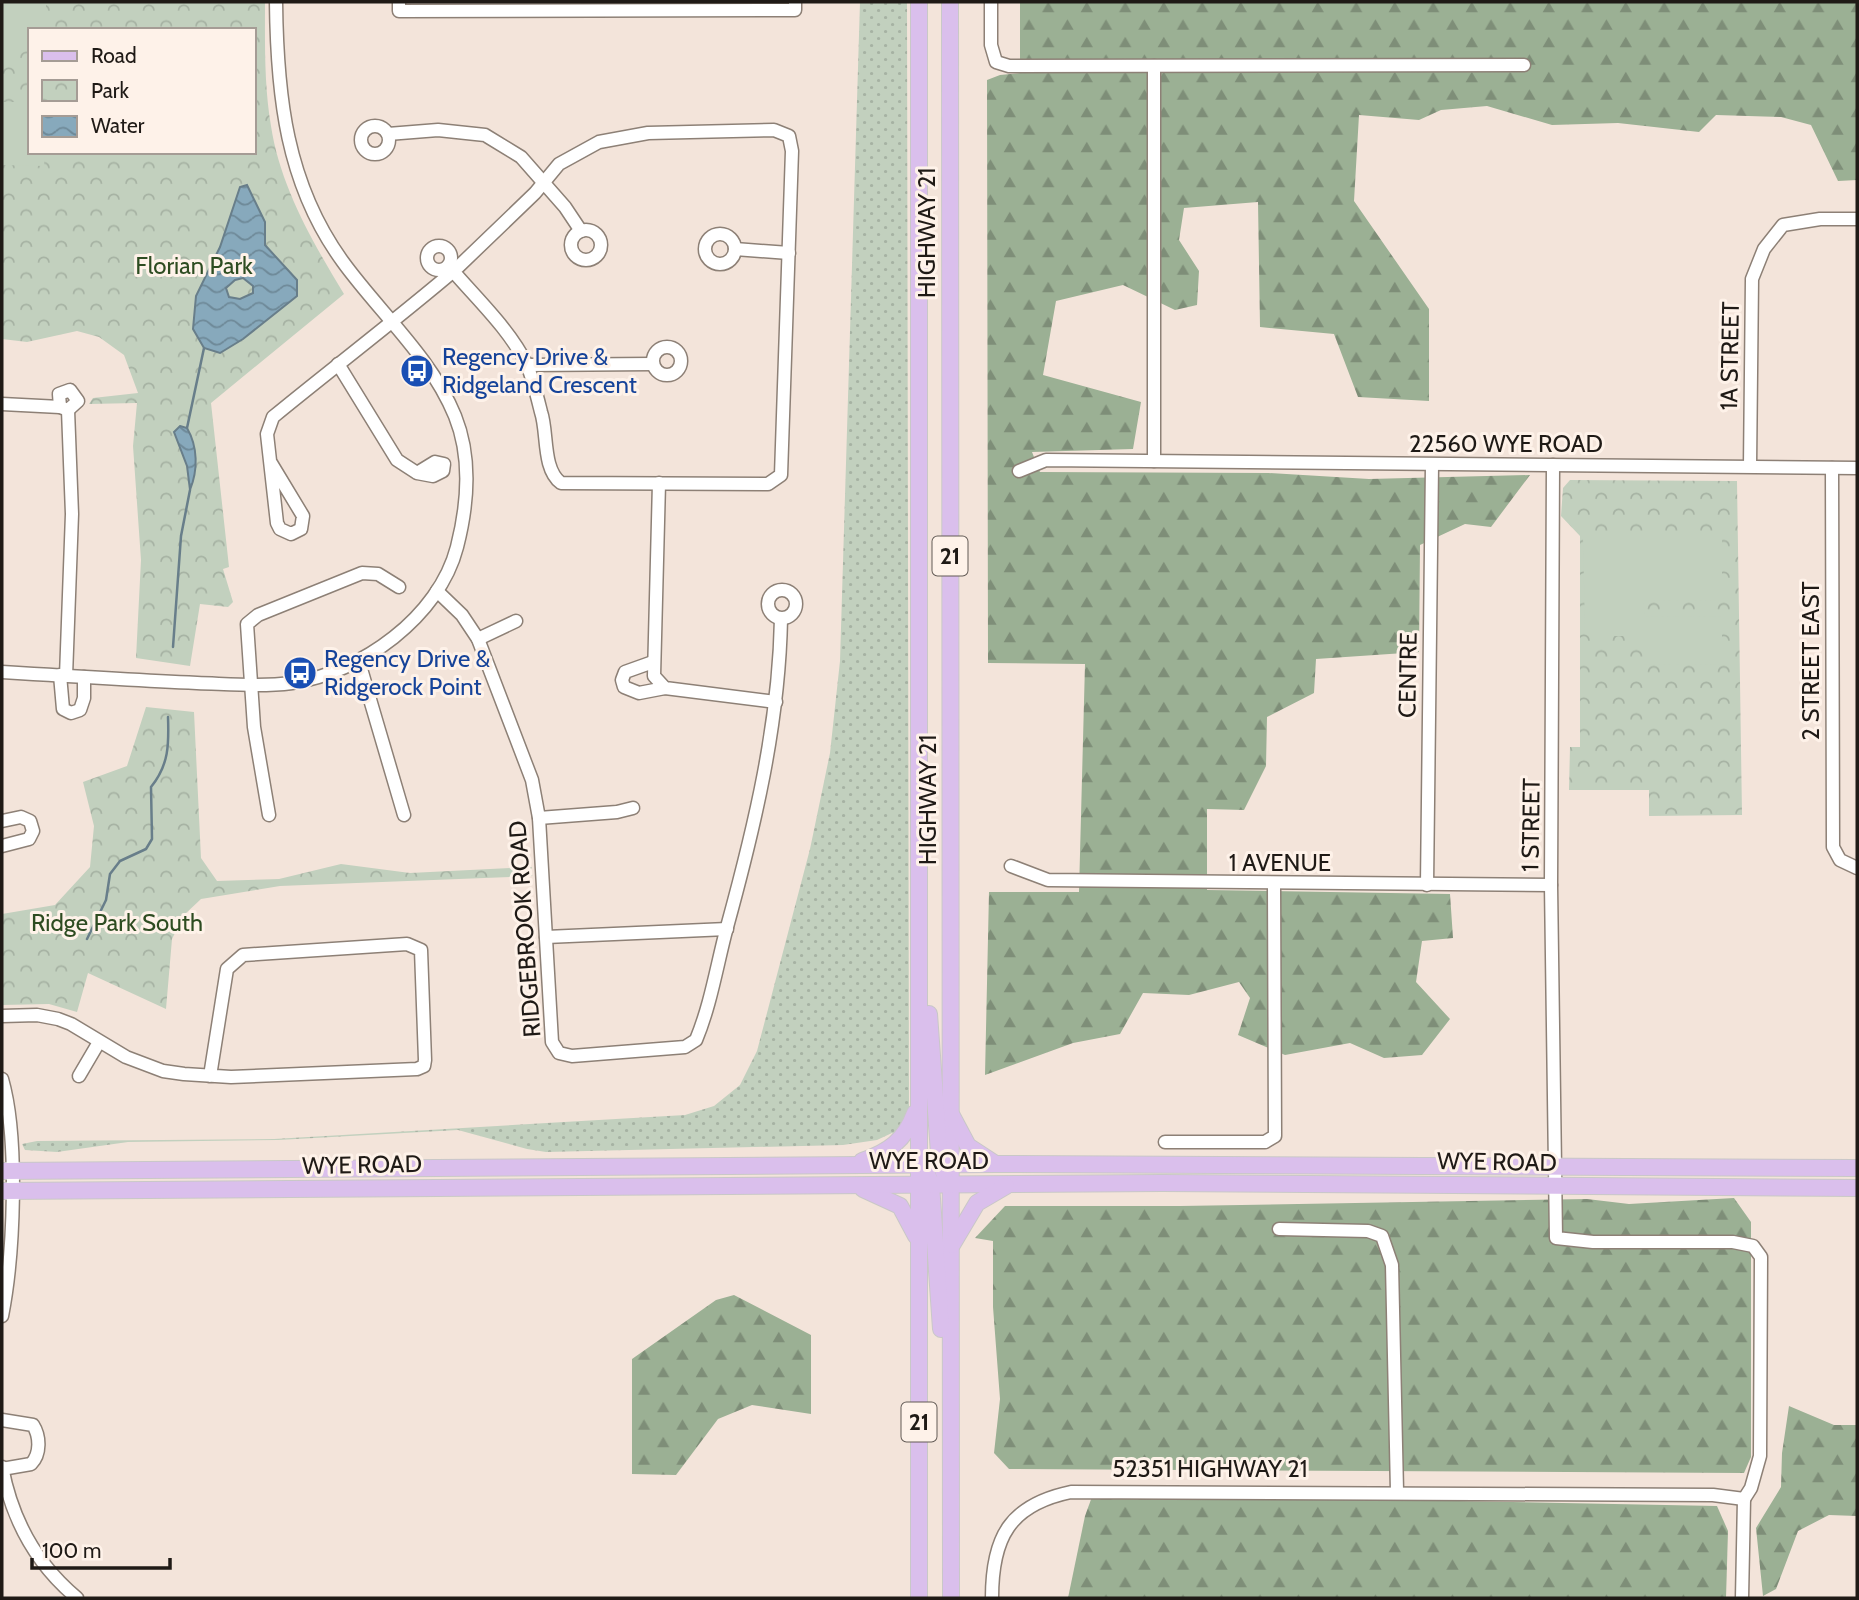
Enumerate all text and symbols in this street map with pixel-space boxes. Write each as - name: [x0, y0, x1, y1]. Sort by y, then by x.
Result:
- legend: [28, 28, 256, 154]
- text: Road: [91, 43, 137, 68]
- text: Park: [91, 78, 129, 103]
- text: Water: [91, 113, 145, 138]
- street label: HIGHWAY 21: [912, 168, 941, 298]
- park label: Florian Park: [135, 251, 253, 280]
- street label: 1A STREET: [1714, 301, 1745, 411]
- place label: Regency Drive & Ridgeland Crescent: [442, 342, 637, 399]
- bus stop icon: Regency Drive & Ridgeland Crescent: [398, 352, 436, 390]
- street label: 22560 WYE ROAD: [1409, 429, 1603, 458]
- road number: 21: [932, 536, 968, 576]
- street label: 2 STREET EAST: [1796, 581, 1825, 740]
- street label: CENTRE: [1392, 632, 1423, 718]
- place label: Regency Drive & Ridgerock Point: [324, 644, 491, 701]
- bus stop icon: Regency Drive & Ridgerock Point: [281, 654, 319, 692]
- street label: HIGHWAY 21: [913, 735, 942, 865]
- street label: 1 STREET: [1515, 778, 1546, 872]
- street label: RIDGEBROOK ROAD: [502, 820, 547, 1038]
- street label: 1 AVENUE: [1229, 848, 1331, 877]
- park label: Ridge Park South: [31, 908, 203, 937]
- street label: WYE ROAD: [869, 1146, 989, 1175]
- street label: WYE ROAD: [1437, 1146, 1557, 1177]
- street label: WYE ROAD: [302, 1149, 422, 1180]
- road number: 21: [902, 1402, 936, 1442]
- street label: 52351 HIGHWAY 21: [1112, 1454, 1308, 1483]
- scale bar: [32, 1526, 170, 1570]
- text: 100 m: [42, 1538, 101, 1563]

